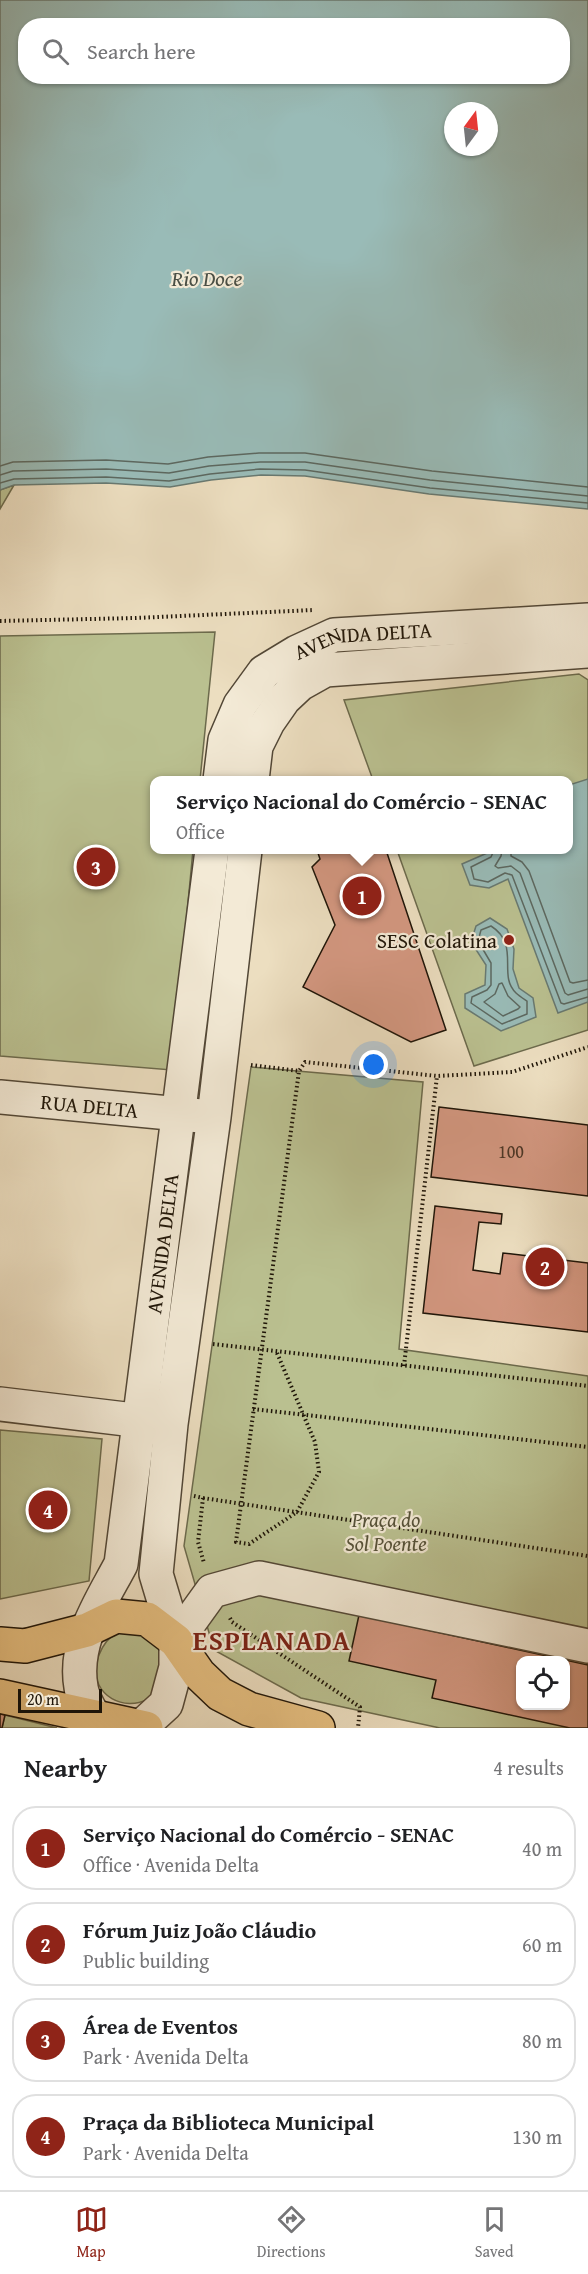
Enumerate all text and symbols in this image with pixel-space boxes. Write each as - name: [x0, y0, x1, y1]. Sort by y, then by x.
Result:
- search box: [18, 18, 570, 84]
- icon: search: [39, 35, 72, 68]
- text: Search here: [87, 35, 196, 67]
- north arrow: [444, 102, 498, 156]
- water label: Rio Doce: [171, 262, 243, 294]
- street label: AVENIDA DELTA: [289, 614, 433, 667]
- popup: [150, 776, 573, 854]
- text: Serviço Nacional do Comércio - SENAC: [176, 785, 547, 817]
- text: Office: [176, 817, 225, 846]
- pin: 3: [76, 844, 116, 890]
- pin: 1: [342, 874, 382, 918]
- place label: SESC Colatina: [377, 925, 497, 956]
- marker: SESC Colatina: [502, 933, 516, 947]
- your location: [359, 1050, 388, 1079]
- street label: RUA DELTA: [39, 1085, 140, 1126]
- house number: 100: [498, 1138, 524, 1165]
- street label: AVENIDA DELTA: [138, 1171, 186, 1315]
- pin: 2: [526, 1244, 564, 1290]
- pin: 4: [28, 1488, 68, 1532]
- park label: Praça do Sol Poente: [345, 1504, 427, 1559]
- district label: ESPLANADA: [193, 1620, 351, 1660]
- map controls: [516, 1656, 570, 1710]
- button: locate: [516, 1656, 570, 1710]
- scale bar: [18, 1686, 102, 1714]
- text: 20 m: [27, 1687, 59, 1711]
- text: Nearby: [24, 1748, 107, 1787]
- text: 4 results: [493, 1753, 564, 1782]
- text: Serviço Nacional do Comércio - SENAC: [83, 1818, 454, 1850]
- text: 1: [40, 1834, 51, 1863]
- text: 40 m: [522, 1834, 562, 1863]
- text: Office · Avenida Delta: [83, 1850, 259, 1879]
- text: Fórum Juiz João Cláudio: [83, 1914, 316, 1946]
- text: 2: [40, 1930, 51, 1959]
- text: 60 m: [522, 1930, 562, 1959]
- text: Public building: [83, 1946, 209, 1975]
- text: Área de Eventos: [83, 2010, 238, 2042]
- text: 3: [40, 2026, 51, 2055]
- text: 80 m: [522, 2026, 562, 2055]
- text: Park · Avenida Delta: [83, 2042, 249, 2071]
- text: Praça da Biblioteca Municipal: [83, 2106, 374, 2138]
- text: 4: [40, 2122, 51, 2151]
- text: 130 m: [512, 2122, 562, 2151]
- text: Park · Avenida Delta: [83, 2138, 249, 2167]
- tab: Map: [75, 2203, 108, 2263]
- tab: Directions: [257, 2203, 326, 2263]
- tab: Saved: [475, 2203, 513, 2263]

